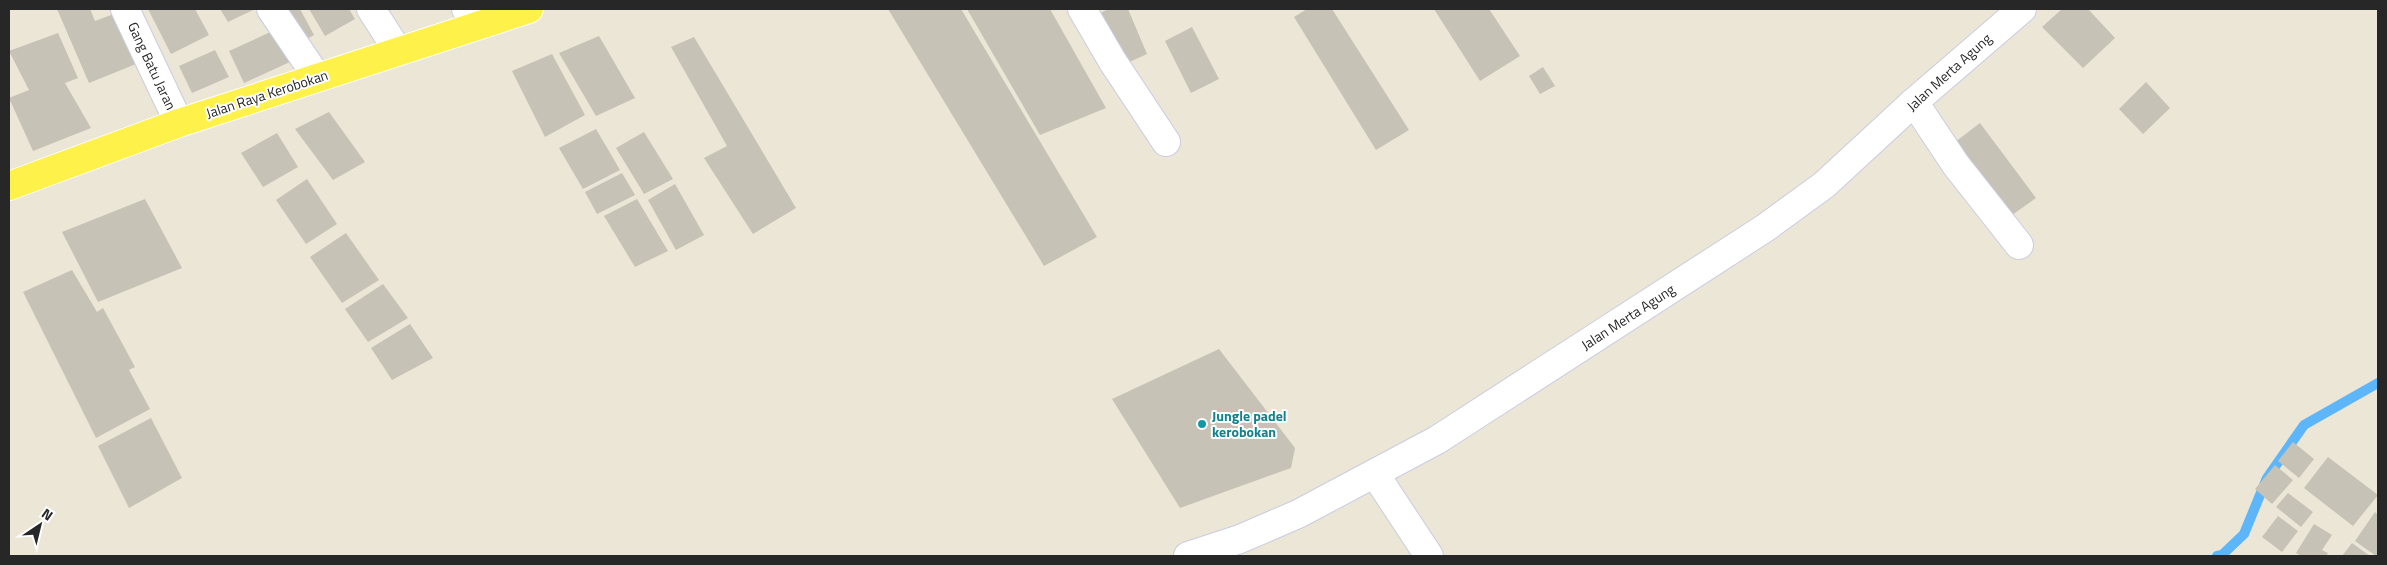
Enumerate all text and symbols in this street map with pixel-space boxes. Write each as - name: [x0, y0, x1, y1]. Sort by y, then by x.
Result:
- street label: Gang Batu Jaran: [123, 18, 182, 113]
- street label: Jalan Merta Agung: [1901, 28, 1996, 116]
- street label: Jalan Raya Kerobokan: [203, 64, 331, 123]
- street label: Jalan Merta Agung: [1577, 278, 1679, 355]
- place label: Jungle padel kerobokan: [1212, 405, 1287, 442]
- marker: Jungle padel kerobokan: [1196, 418, 1208, 430]
- north arrow: [15, 500, 65, 550]
- text: N: [38, 503, 58, 525]

